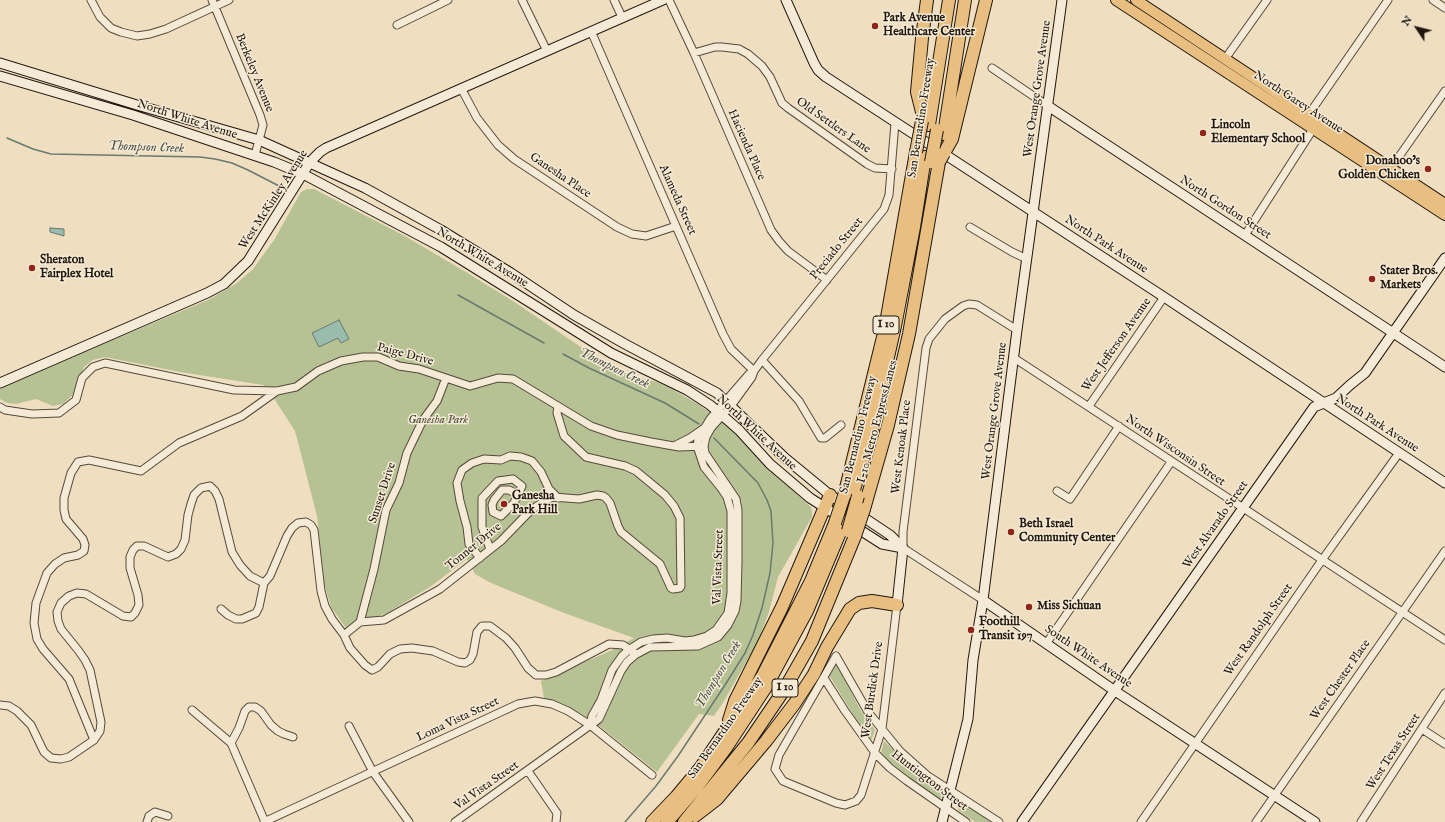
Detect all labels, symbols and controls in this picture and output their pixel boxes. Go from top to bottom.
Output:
north arrow [1397,8,1437,48]
place label: Park Avenue Healthcare Center [883,12,975,40]
text: N [1399,13,1416,29]
street label: West Orange Grove Avenue [1021,20,1055,158]
marker: Park Avenue Healthcare Center [870,21,880,31]
street label: Berkeley Avenue [232,32,276,114]
street label: San Bernardino Freeway [905,57,939,179]
street label: North Garey Avenue [1251,69,1345,137]
street label: Old Settlers Lane [793,95,873,157]
street label: North White Avenue [135,97,239,143]
street label: Hacienda Place [724,107,768,183]
place label: Lincoln Elementary School [1211,119,1305,147]
marker: Lincoln Elementary School [1198,128,1208,138]
water label: Thompson Creek [108,139,184,157]
street label: West McKinley Avenue [236,148,312,252]
street label: Ganesha Place [527,150,593,202]
place label: Donahoo’s Golden Chicken [1338,155,1420,183]
street label: Alameda Street [655,163,699,237]
marker: Donahoo’s Golden Chicken [1423,164,1433,174]
street label: North Gordon Street [1177,173,1273,243]
street label: North Park Avenue [1062,213,1150,277]
street label: Preciado Street [808,215,866,283]
street label: North White Avenue [434,225,530,291]
place label: Sheraton Fairplex Hotel [40,254,113,282]
marker: Sheraton Fairplex Hotel [27,263,37,273]
place label: Stater Bros. Markets [1380,265,1438,293]
marker: Stater Bros. Markets [1367,274,1377,284]
street label: West Jefferson Avenue [1079,295,1155,395]
road number: I 10 [873,316,899,334]
street label: Paige Drive [375,341,435,369]
street label: West Orange Grove Avenue [979,342,1011,480]
water label: Thompson Creek [576,345,652,393]
street label: I-10 Metro ExpressLanes [855,359,901,485]
street label: San Bernardino Freeway [837,375,881,495]
street label: North White Avenue [713,392,799,474]
street label: North Park Avenue [1333,392,1421,456]
street label: West Kenoak Place [889,399,915,495]
street label: North Wisconsin Street [1122,412,1228,490]
park label: Ganesha Park [408,414,468,428]
street label: Sunset Drive [366,461,400,525]
street label: West Alvarado Street [1180,478,1252,572]
place label: Ganesha Park Hill [512,490,558,518]
marker: Ganesha Park Hill [499,499,509,509]
place label: Beth Israel Community Center [1019,518,1115,546]
street label: Tonner Drive [443,520,505,574]
marker: Beth Israel Community Center [1006,527,1016,537]
street label: Val Vista Street [710,529,728,605]
street label: West Randolph Street [1222,581,1296,679]
place label: Miss Sichuan [1037,600,1101,614]
marker: Miss Sichuan [1024,602,1034,612]
place label: Foothill Transit 197 [979,616,1032,644]
street label: South White Avenue [1042,622,1134,692]
marker: Foothill Transit 197 [966,625,976,635]
street label: West Chester Place [1308,637,1374,723]
water label: Thompson Creek [693,638,745,712]
street label: West Burdick Drive [859,641,887,739]
street label: San Bernardino Freeway [685,674,767,782]
road number: I 10 [772,679,798,697]
street label: Loma Vista Street [415,695,501,745]
street label: West Texas Street [1364,711,1424,793]
street label: Huntington Street [888,747,970,815]
street label: Val Vista Street [452,759,522,813]

